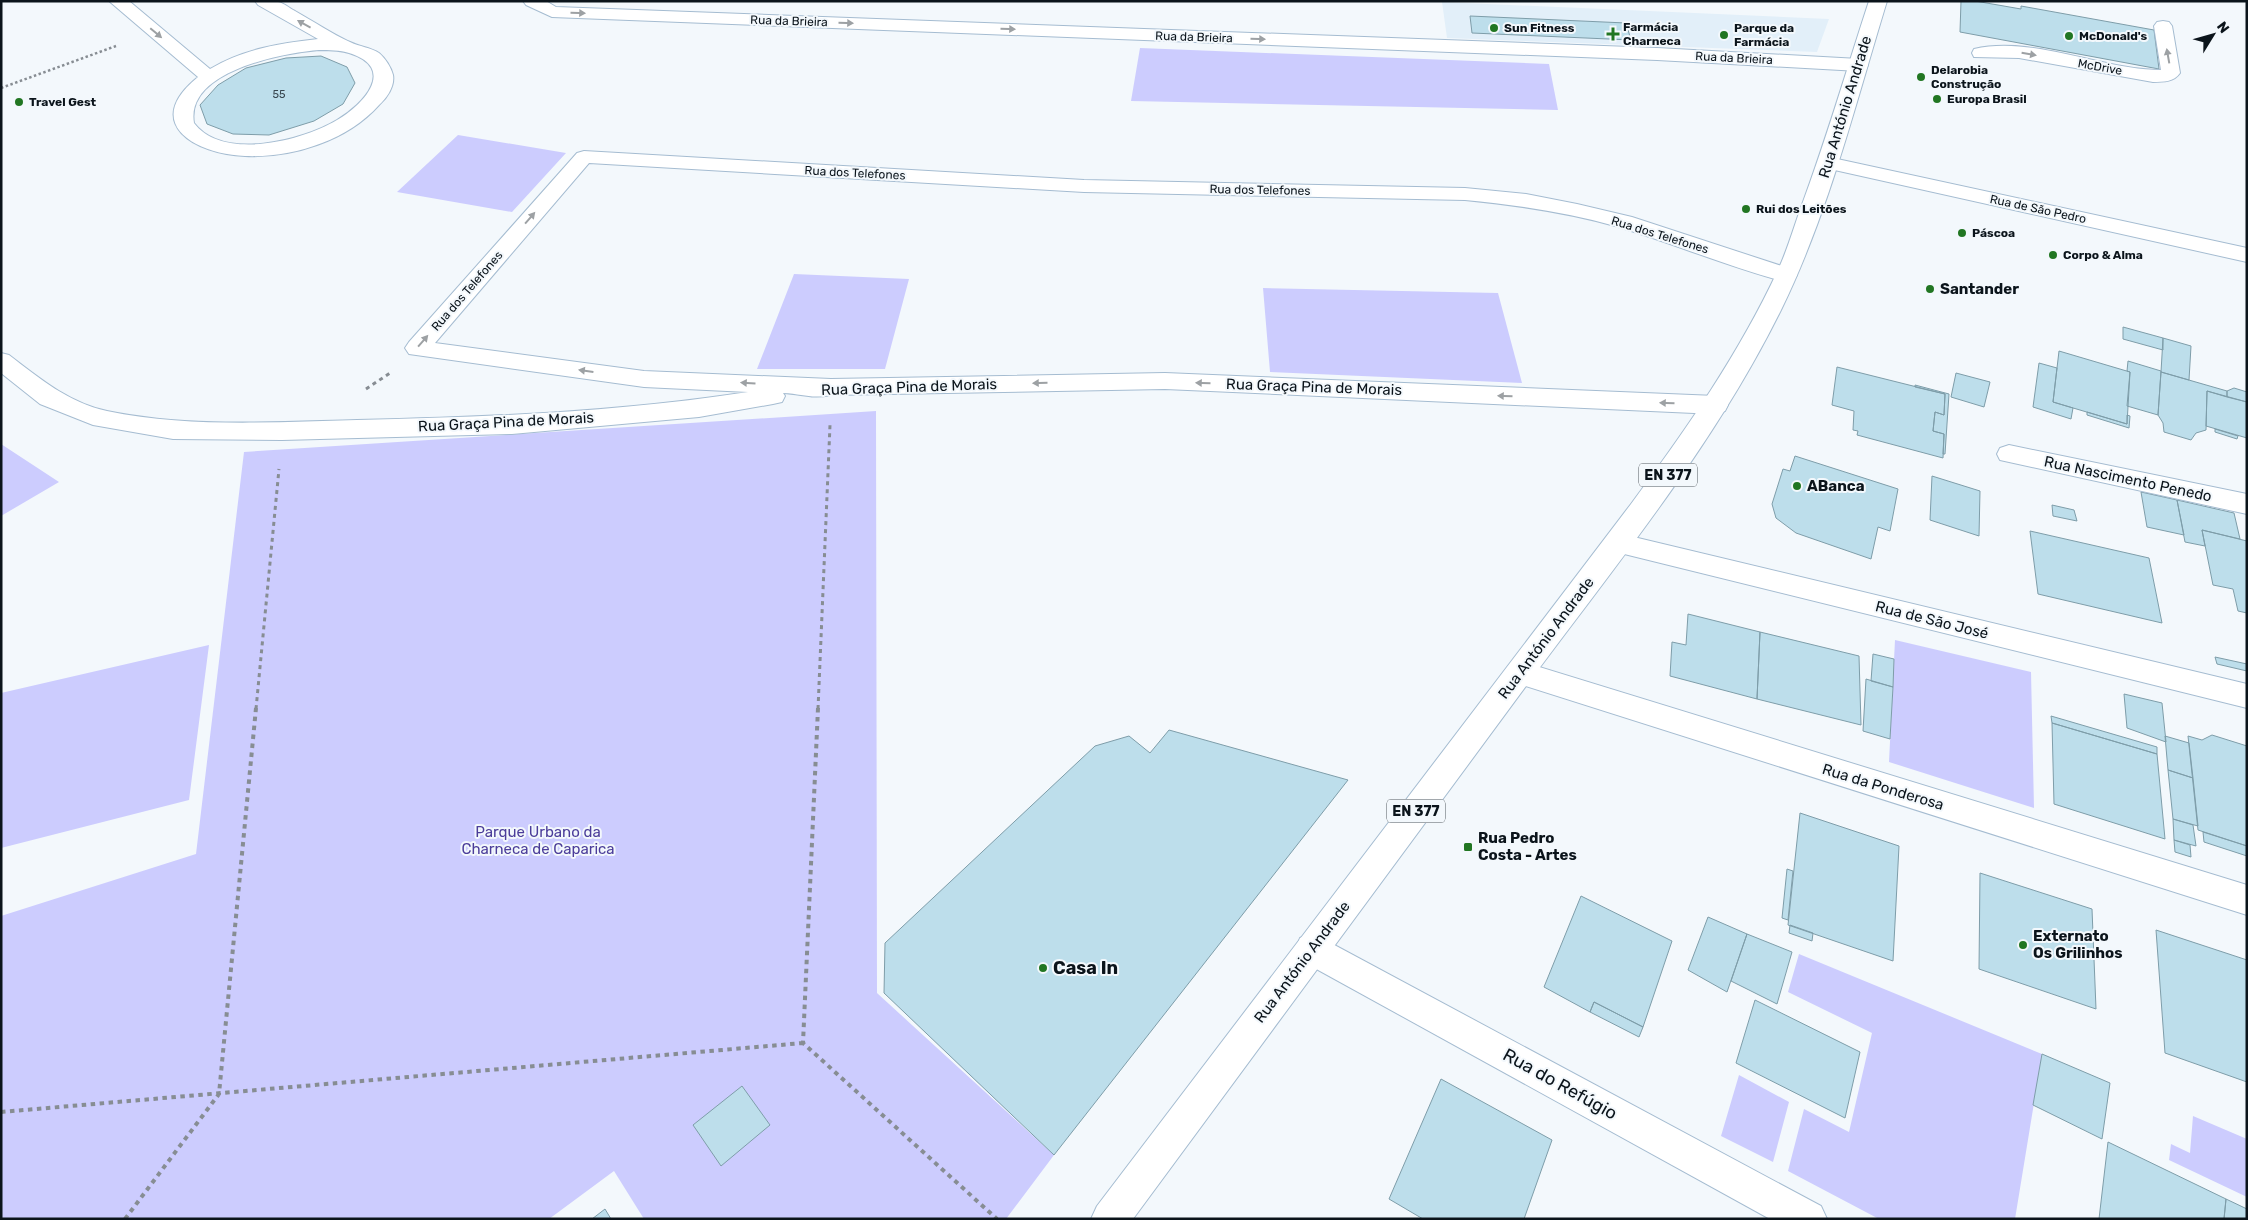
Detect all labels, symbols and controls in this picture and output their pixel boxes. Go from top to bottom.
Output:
one-way arrow [570,9,586,17]
north arrow [2188,10,2238,60]
street label: Rua da Brieira [750,13,828,29]
text: N [2213,18,2233,37]
one-way arrow [298,19,311,28]
one-way arrow [838,19,854,27]
place label: Farmácia Charneca [1623,20,1681,48]
place label: Sun Fitness [1504,21,1575,35]
place label: Parque da Farmácia [1734,21,1794,49]
marker: Sun Fitness [1488,22,1500,34]
one-way arrow [1000,26,1016,34]
one-way arrow [149,27,162,38]
marker: Farmácia Charneca [1607,28,1619,40]
street label: Rua da Brieira [1155,29,1233,45]
marker: Parque da Farmácia [1718,29,1730,41]
place label: McDonald's [2079,29,2147,43]
marker: McDonald's [2063,30,2075,42]
street label: Rua António Andrade [1815,34,1875,180]
one-way arrow [1250,35,1266,43]
one-way arrow [2164,47,2172,63]
street label: Rua da Brieira [1695,49,1773,67]
one-way arrow [2022,51,2038,59]
street label: McDrive [2077,56,2124,78]
place label: Delarobia Construção [1931,63,2001,91]
marker: Delarobia Construção [1915,71,1927,83]
house number: 55 [272,88,286,101]
place label: Europa Brasil [1947,92,2027,106]
marker: Europa Brasil [1931,93,1943,105]
place label: Travel Gest [29,95,97,109]
marker: Travel Gest [13,96,25,108]
street label: Rua dos Telefones [804,163,906,183]
street label: Rua dos Telefones [1209,182,1311,198]
street label: Rua de São Pedro [1989,192,2088,226]
place label: Rui dos Leitões [1756,202,1847,216]
marker: Rui dos Leitões [1740,203,1752,215]
one-way arrow [524,213,536,225]
street label: Rua dos Telefones [1610,214,1710,256]
place label: Páscoa [1972,226,2015,240]
marker: Páscoa [1956,227,1968,239]
street label: Rua dos Telefones [429,248,505,334]
place label: Corpo & Alma [2063,248,2143,262]
marker: Corpo & Alma [2047,249,2059,261]
place label: Santander [1940,280,2019,298]
marker: Santander [1924,283,1936,295]
one-way arrow [417,336,429,348]
one-way arrow [577,367,593,375]
street label: Rua Graça Pina de Morais [821,375,998,399]
street label: Rua Graça Pina de Morais [1226,375,1403,399]
one-way arrow [1195,378,1211,386]
one-way arrow [739,379,755,387]
one-way arrow [1032,379,1048,387]
one-way arrow [1497,391,1513,399]
one-way arrow [1659,398,1675,406]
street label: Rua Graça Pina de Morais [418,408,595,436]
street label: Rua Nascimento Penedo [2043,452,2213,506]
road number: EN 377 [1639,464,1697,486]
place label: ABanca [1807,477,1865,495]
marker: ABanca [1791,480,1803,492]
street label: Rua António Andrade [1494,574,1598,702]
street label: Rua de São José [1874,597,1990,643]
street label: Rua da Ponderosa [1820,760,1946,814]
road number: EN 377 [1387,799,1445,822]
park label: Parque Urbano da Charneca de Caparica [461,823,615,858]
place label: Rua Pedro Costa - Artes [1478,829,1577,864]
marker: Rua Pedro Costa - Artes [1462,841,1474,853]
street label: Rua António Andrade [1250,898,1354,1026]
place label: Externato Os Grilinhos [2033,927,2123,962]
marker: Externato Os Grilinhos [2017,939,2029,951]
place label: Casa In [1053,957,1118,979]
marker: Casa In [1037,962,1049,974]
street label: Rua do Refúgio [1499,1044,1621,1124]

